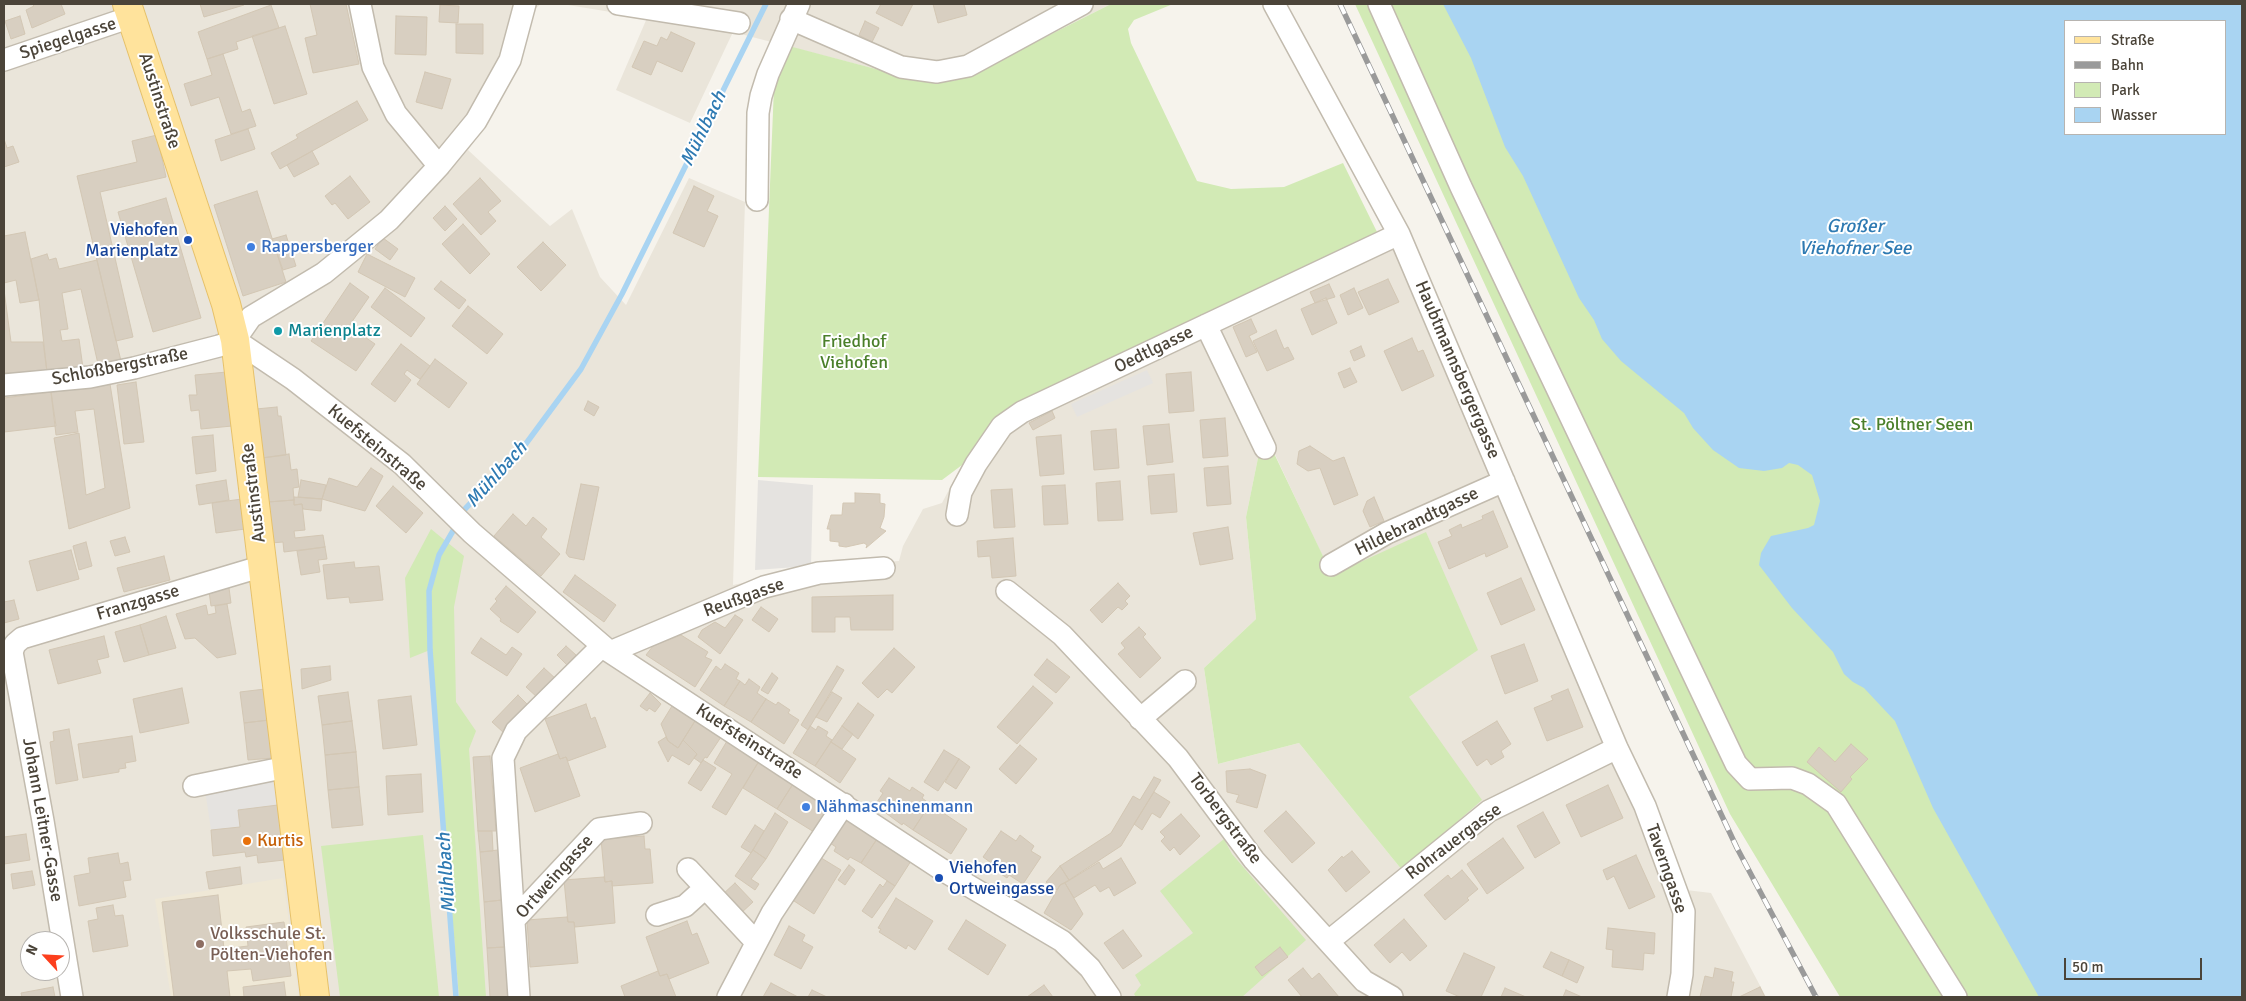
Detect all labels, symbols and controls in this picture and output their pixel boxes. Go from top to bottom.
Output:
street label: Spiegelgasse [17,13,119,65]
legend [2064,20,2226,135]
text: Straße [2111,31,2155,49]
street label: Austinstraße [133,50,185,152]
text: Bahn [2111,56,2144,74]
text: Park [2111,81,2140,99]
water label: Mühlbach [676,88,732,170]
text: Wasser [2111,106,2157,124]
water label: Großer Viehofner See [1799,216,1911,260]
place label: Viehofen Marienplatz [85,219,178,262]
marker: Viehofen Marienplatz [182,234,194,246]
place label: Rappersberger [261,236,373,258]
marker: Rappersberger [245,241,257,253]
street label: Haubtmannsbergergasse [1410,278,1504,462]
place label: Marienplatz [288,320,381,342]
street label: Oedtlgasse [1111,322,1197,378]
marker: Marienplatz [272,325,284,337]
park label: Friedhof Viehofen [820,331,888,374]
street label: Schloßbergstraße [50,343,190,391]
street label: Kuefsteinstraße [323,400,431,496]
park label: St. Pöltner Seen [1851,414,1973,436]
water label: Mühlbach [462,437,532,513]
street label: Austinstraße [237,442,271,544]
street label: Hildebrandtgasse [1352,483,1482,561]
street label: Reußgasse [701,573,787,623]
street label: Franzgasse [94,580,182,626]
street label: Kuefsteinstraße [692,699,806,785]
street label: Johann Leitner-Gasse [17,736,67,904]
street label: Torbergstraße [1184,769,1266,869]
place label: Nähmaschinenmann [816,796,973,818]
street label: Rohrauergasse [1402,799,1506,885]
marker: Nähmaschinenmann [800,801,812,813]
street label: Taverngasse [1641,821,1691,917]
place label: Kurtis [257,830,303,852]
street label: Ortweingasse [512,831,598,923]
water label: Mühlbach [433,832,461,914]
marker: Kurtis [241,835,253,847]
place label: Viehofen Ortweingasse [949,857,1054,900]
marker: Viehofen Ortweingasse [933,872,945,884]
place label: Volksschule St. Pölten-Viehofen [210,923,333,966]
north arrow [20,931,70,981]
marker: Volksschule St. Pölten-Viehofen [194,938,206,950]
text: N [22,942,42,958]
scale bar [2066,948,2204,980]
text: 50 m [2072,958,2103,976]

